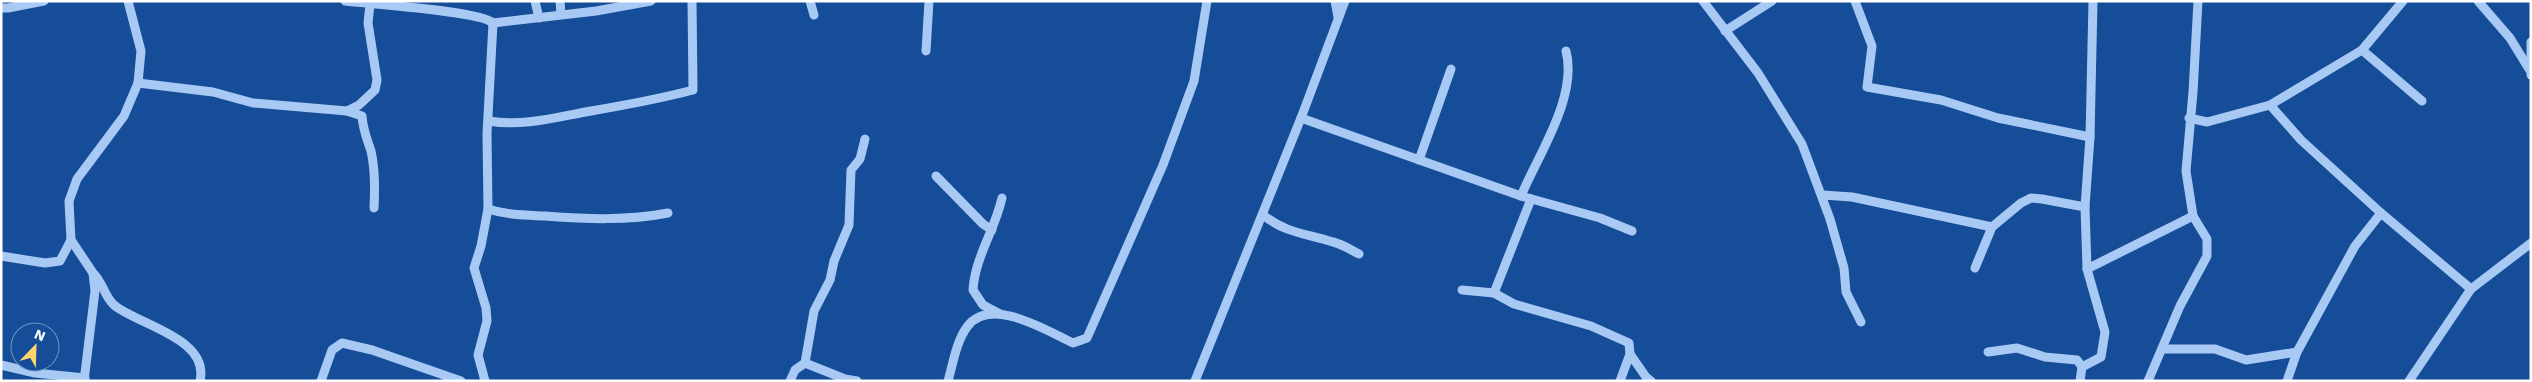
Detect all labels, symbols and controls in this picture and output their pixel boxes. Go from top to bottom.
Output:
north arrow [10,322,60,372]
text: N [32,326,48,344]

